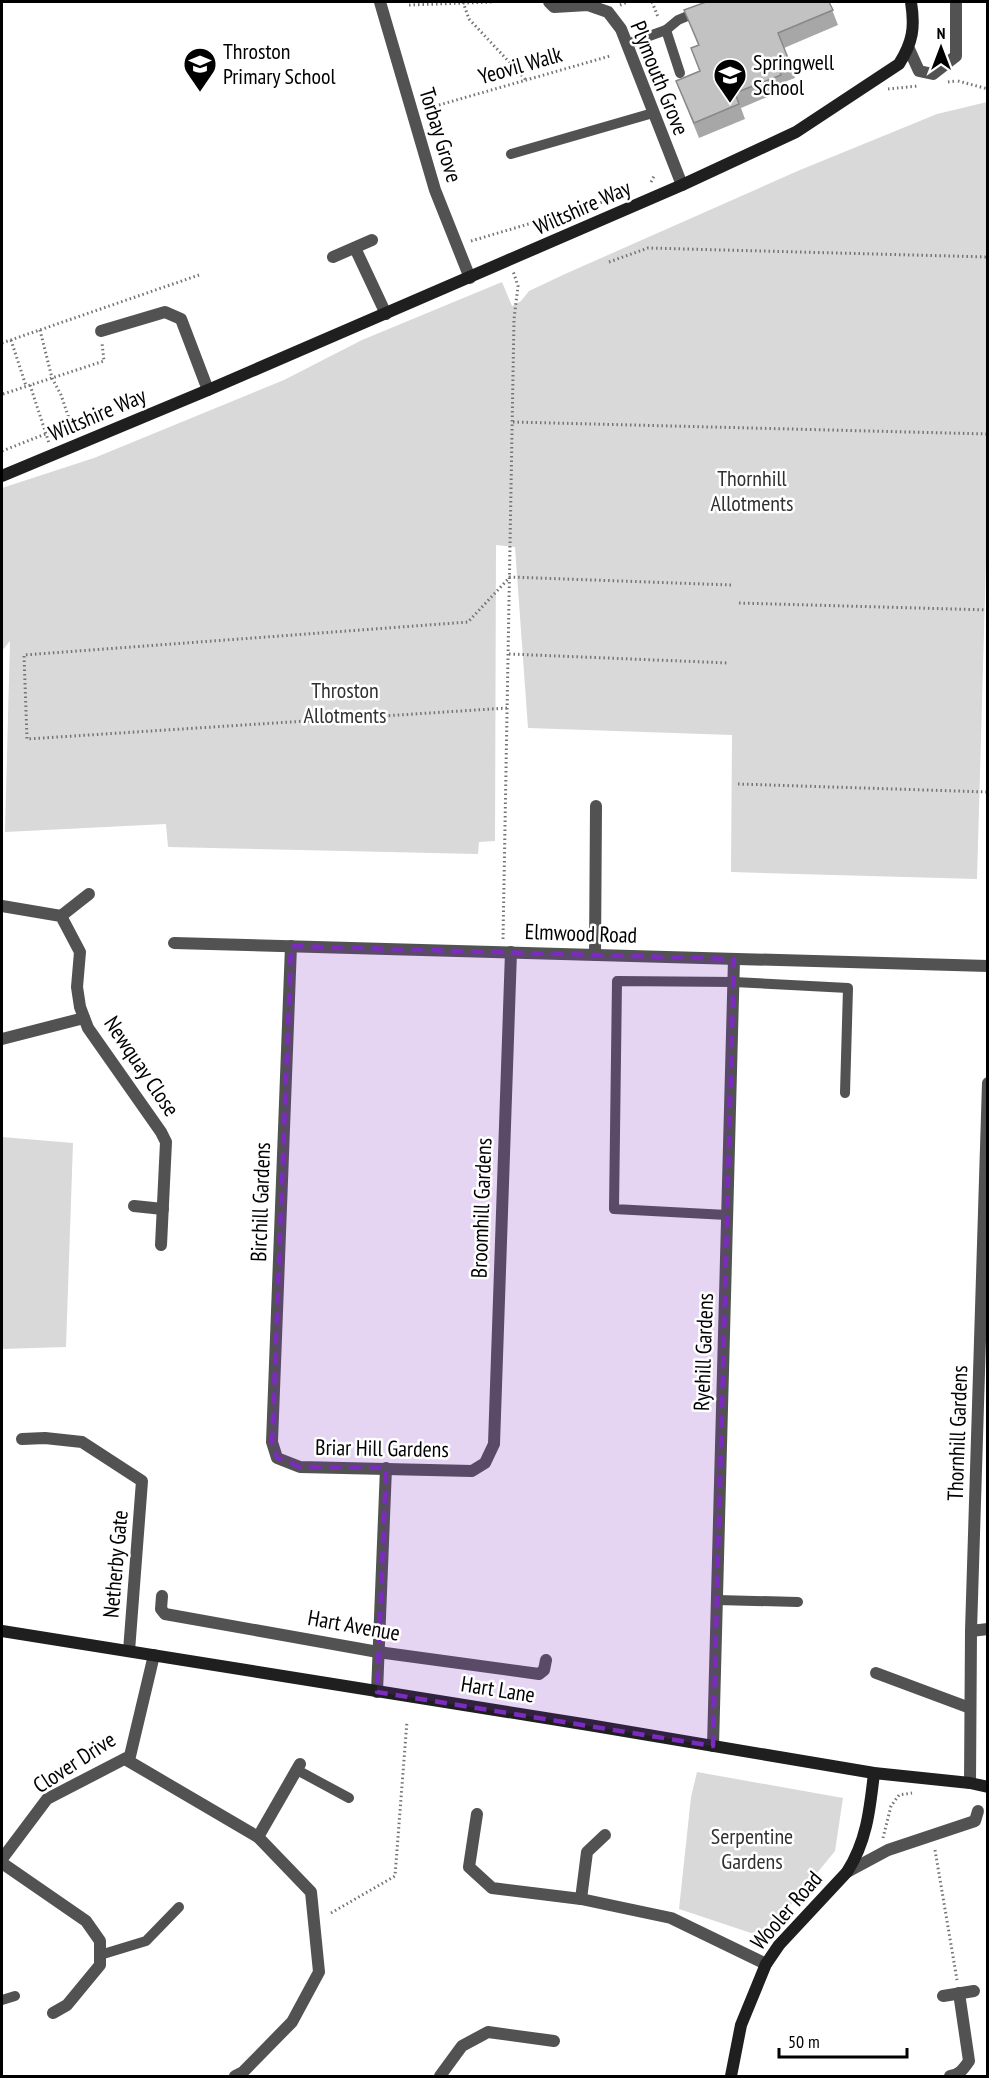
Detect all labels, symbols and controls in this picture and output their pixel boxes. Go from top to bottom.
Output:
street label: Plymouth Grove [624,17,696,139]
north arrow [911,18,971,78]
text: N [937,23,945,43]
place label: Throston Primary School [223,37,337,90]
street label: Yeovil Walk [475,40,566,90]
school or university icon: Throston Primary School [182,46,218,93]
place label: Springwell School [753,48,835,101]
school or university icon: Springwell School [712,57,748,104]
street label: Torbay Grove [413,84,469,186]
street label: Wiltshire Way [529,173,635,241]
street label: Wiltshire Way [44,381,151,447]
park label: Thornhill Allotments [711,464,793,517]
park label: Throston Allotments [304,676,386,729]
street label: Elmwood Road [524,917,638,949]
street label: Newquay Close [98,1011,186,1121]
street label: Broomhill Gardens [465,1137,497,1279]
street label: Birchill Gardens [244,1142,276,1262]
street label: Ryehill Gardens [687,1292,719,1412]
street label: Thornhill Gardens [941,1365,973,1501]
street label: Briar Hill Gardens [315,1433,449,1463]
street label: Netherby Gate [96,1509,134,1619]
street label: Hart Avenue [306,1603,402,1647]
street label: Hart Lane [459,1669,537,1709]
street label: Clover Drive [27,1725,121,1799]
park label: Serpentine Gardens [711,1822,793,1875]
street label: Wooler Road [744,1865,828,1955]
scale bar [779,2021,906,2059]
text: 50 m [788,2030,820,2053]

